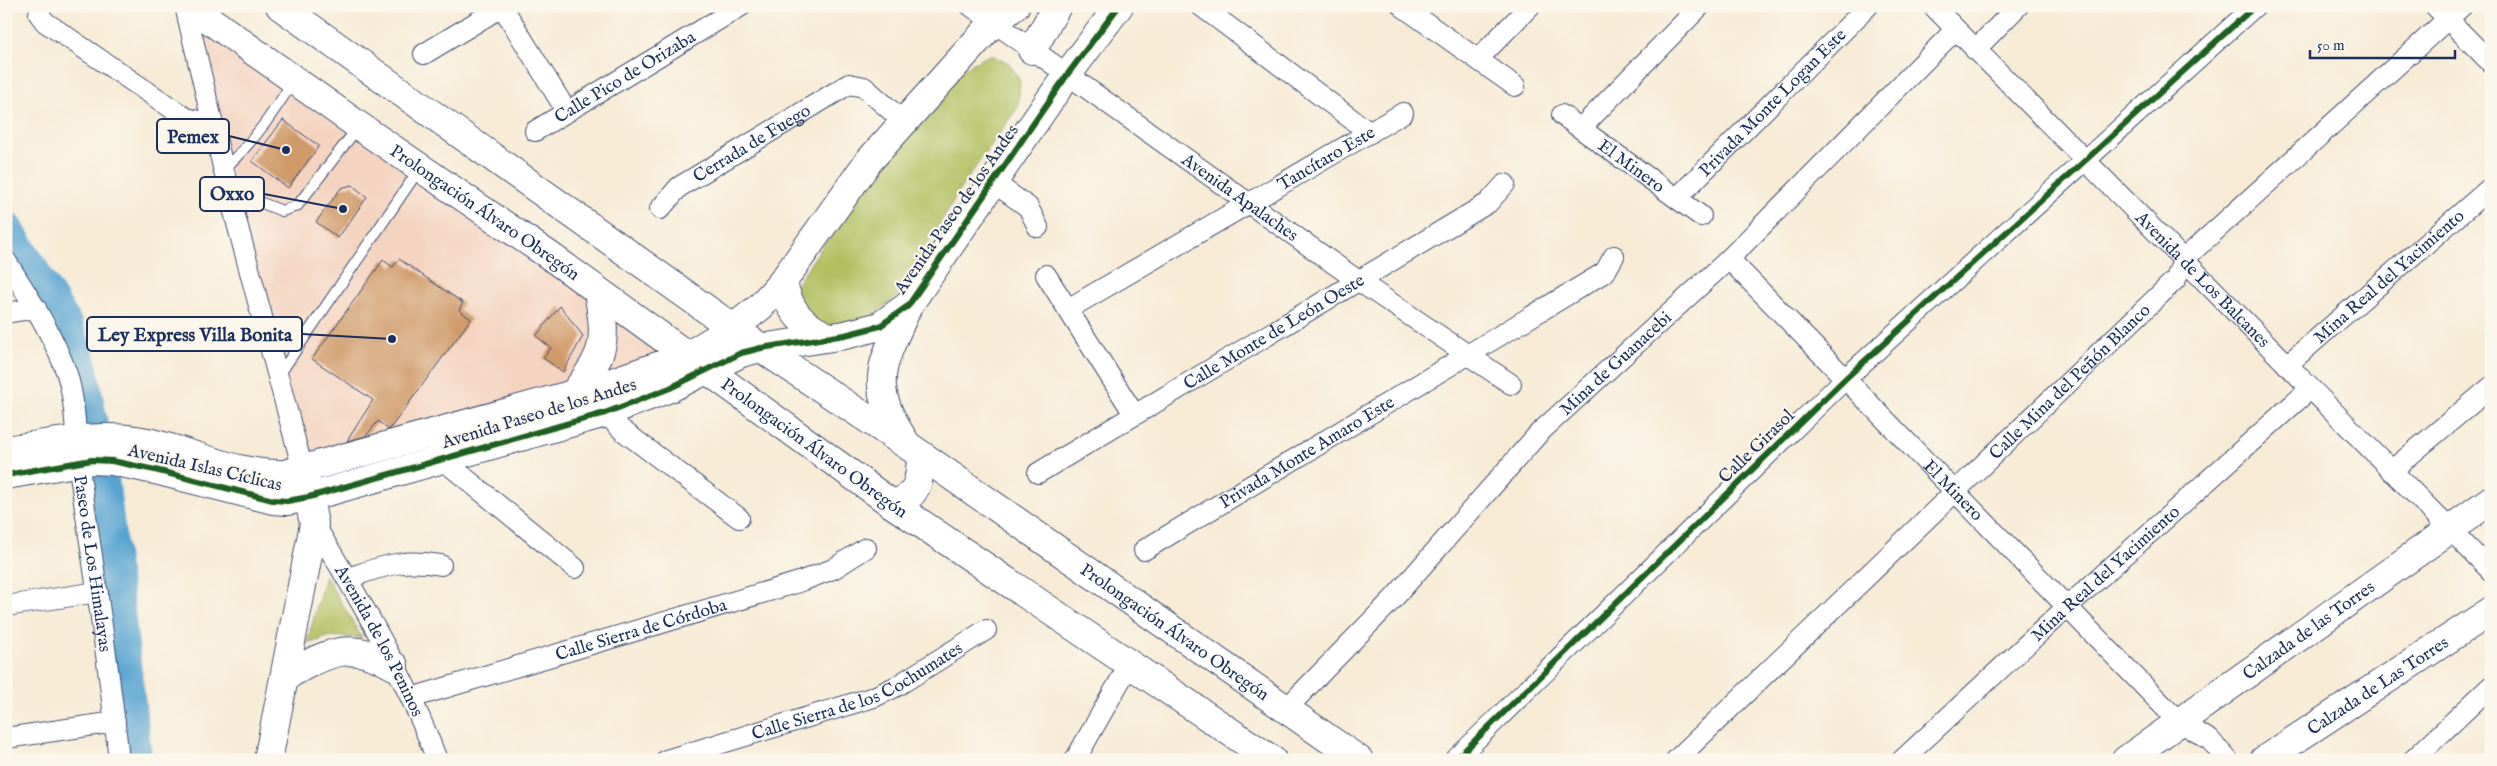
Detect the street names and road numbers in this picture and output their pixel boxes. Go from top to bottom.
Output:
street label: Privada Monte Logan Este [1695,24,1852,182]
street label: Calle Pico de Orizaba [551,26,700,129]
street label: Cerrada de Fuego [689,100,816,189]
street label: Avenida Paseo de los Andes [889,120,1025,300]
street label: Tancítaro Este [1274,122,1380,197]
street label: El Minero [1593,135,1669,199]
street label: Prolongación Álvaro Obregón [385,140,584,287]
street label: Avenida Apalaches [1176,148,1302,248]
street label: Mina Real del Yacimiento [2310,205,2470,349]
street label: Avenida de Los Balcanes [2129,206,2274,353]
street label: Calle Monte de León Oeste [1180,270,1369,396]
street label: Calle Mina del Peñón Blanco [1985,299,2156,465]
street label: Mina de Guanacebi [1555,307,1677,421]
street label: Avenida Paseo de los Andes [438,374,640,455]
street label: Prolongación Álvaro Obregón [716,374,912,524]
street label: Privada Monte Amaro Este [1216,392,1399,515]
street label: Calle Girasol [1714,405,1800,489]
street label: Avenida Islas Cíclicas [124,439,284,497]
street label: El Minero [1917,455,1988,527]
street label: Paseo de Los Himalayas [67,474,116,653]
street label: Mina Real del Yacimiento [2027,501,2186,647]
street label: Prolongación Álvaro Obregón [1075,559,1273,707]
street label: Avenida de los Peninos [328,560,428,721]
street label: Calzada de las Torres [2239,576,2380,686]
street label: Calle Sierra de Córdoba [553,594,730,667]
street label: Calzada de Las Torres [2303,632,2454,741]
street label: Calle Sierra de los Cochumates [749,637,968,746]

